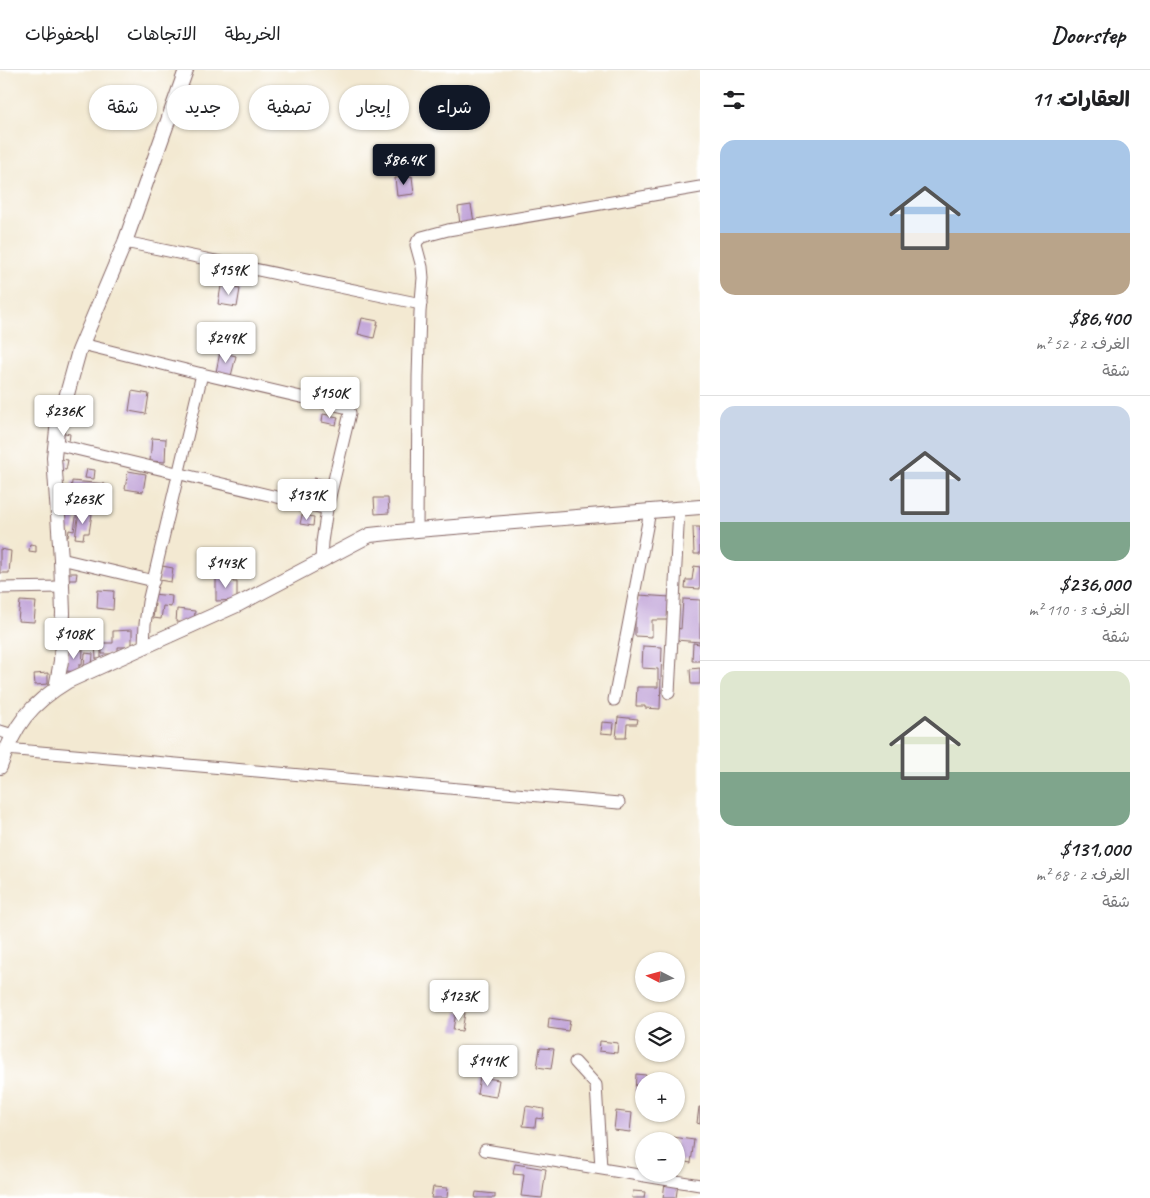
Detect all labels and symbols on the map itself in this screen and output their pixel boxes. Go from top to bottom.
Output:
pin: $86.4K [363,144,445,186]
pin: $159K [194,254,264,296]
pin: $249K [191,322,261,364]
pin: $150K [295,376,365,419]
pin: $236K [29,394,99,437]
pin: $131K [272,478,342,521]
pin: $263K [48,482,118,525]
pin: $143K [191,546,261,589]
pin: $108K [39,618,109,660]
north arrow [635,952,685,1002]
pin: $123K [424,980,494,1022]
pin: $141K [453,1044,523,1087]

